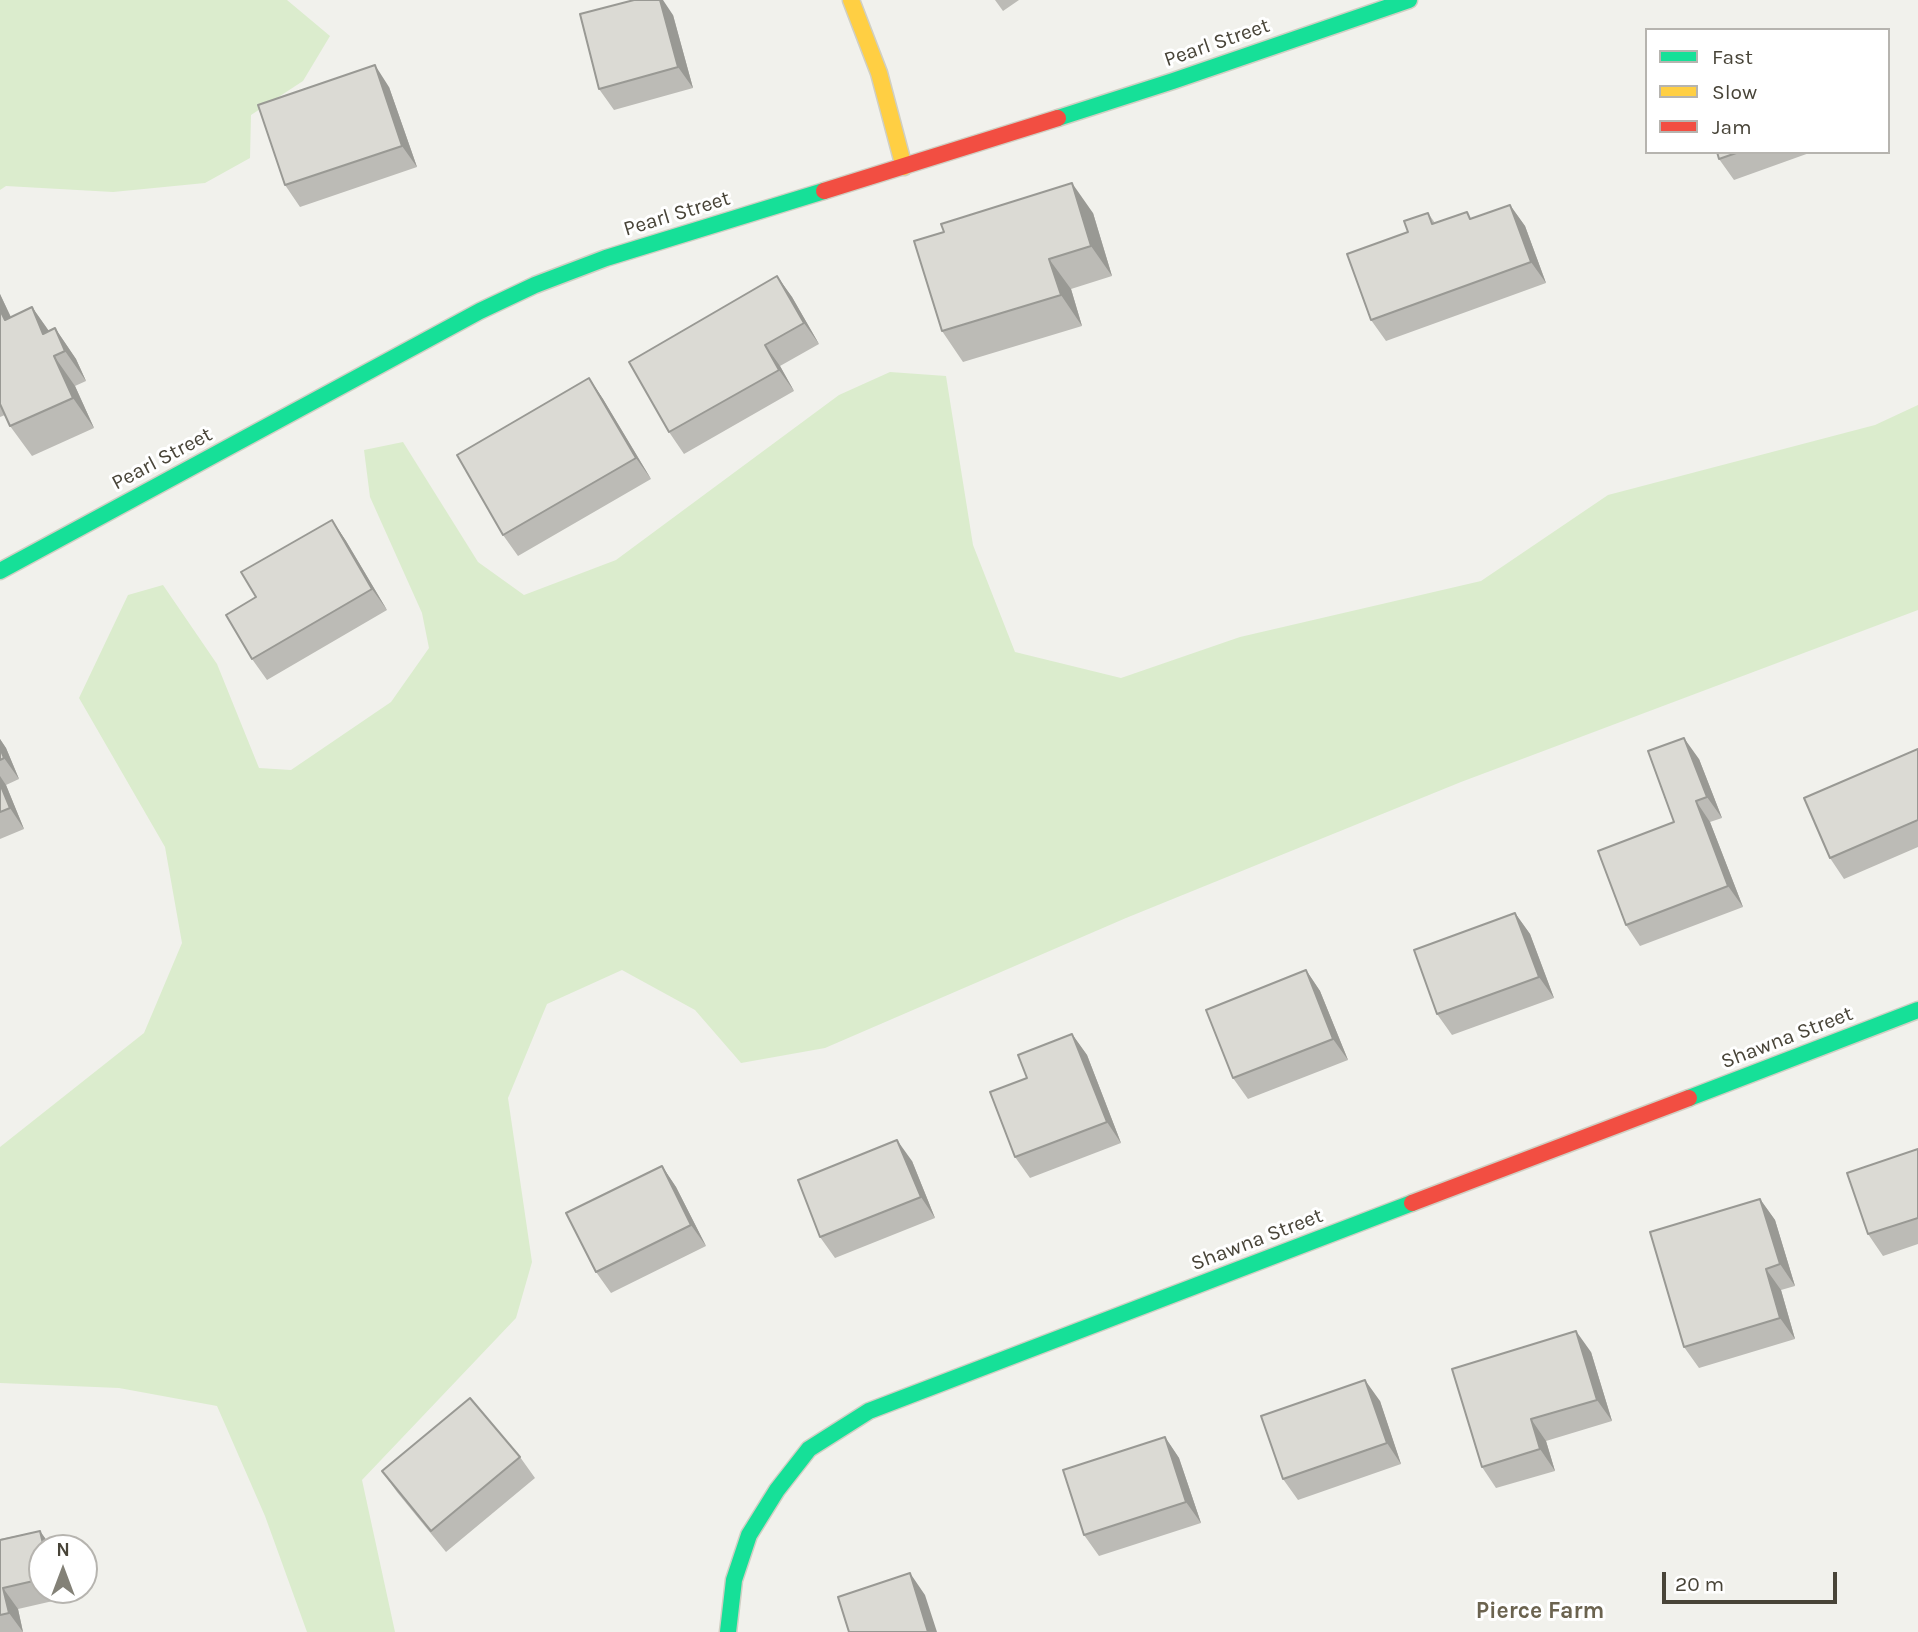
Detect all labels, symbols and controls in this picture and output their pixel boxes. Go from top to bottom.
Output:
street label: Pearl Street [1161,13,1273,73]
legend [1645,28,1890,154]
text: Fast [1712,45,1753,69]
text: Slow [1712,80,1757,104]
text: Jam [1712,115,1752,139]
street label: Pearl Street [621,186,733,242]
street label: Pearl Street [107,422,217,496]
street label: Shawna Street [1718,1001,1856,1075]
street label: Shawna Street [1188,1203,1326,1277]
north arrow [28,1534,98,1604]
text: N [56,1539,70,1561]
scale bar [1666,1558,1841,1602]
text: 20 m [1675,1572,1724,1596]
district label: Pierce Farm [1476,1597,1604,1625]

